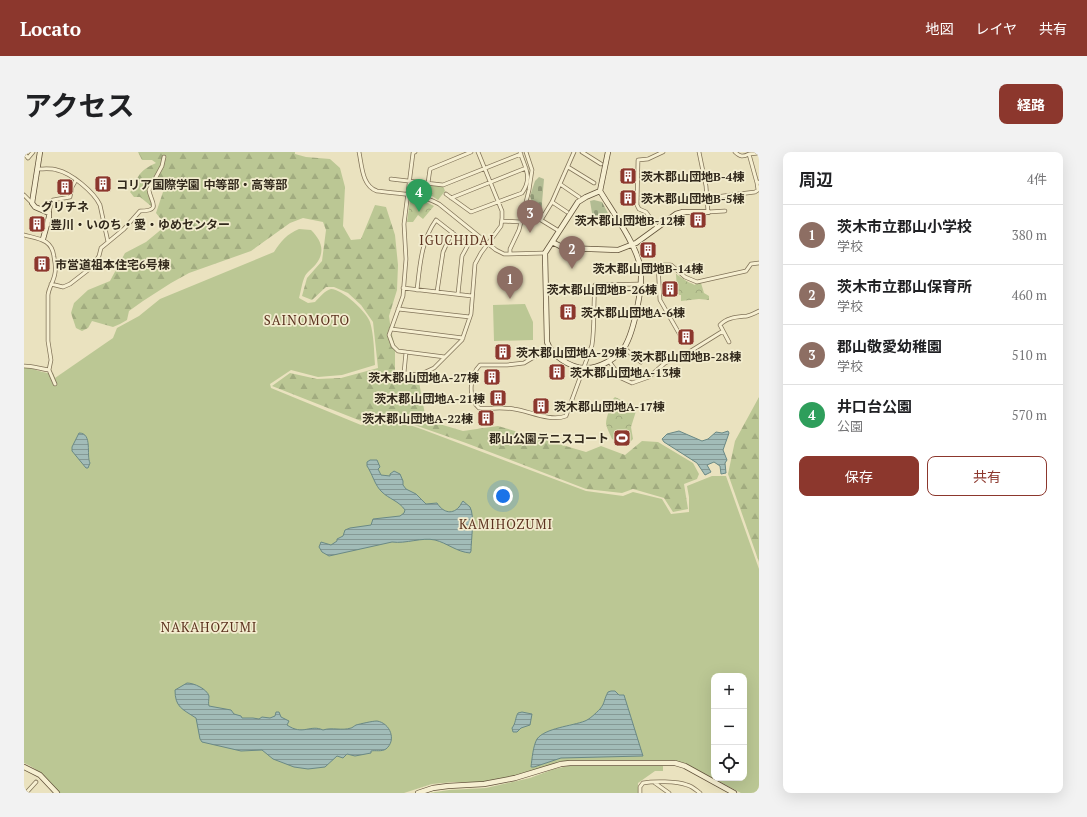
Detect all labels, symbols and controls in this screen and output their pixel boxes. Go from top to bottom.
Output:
text: Locato [20,16,81,41]
text: 地図 [925,19,953,38]
text: レイヤ [975,19,1017,38]
text: 共有 [1039,19,1067,38]
button: 経路 [999,84,1063,124]
text: アクセス [24,87,135,124]
building icon: 茨木郡山団地B-4棟 [618,166,638,186]
text: 周辺 [799,168,833,191]
place label: 茨木郡山団地B-4棟 [641,169,745,184]
text: 4件 [1027,170,1047,188]
building icon: コリア国際学園 中等部・高等部 [93,174,113,194]
building icon: グリチネ [55,177,75,197]
place label: コリア国際学園 中等部・高等部 [116,177,287,192]
pin: 4 [406,179,432,212]
building icon: 茨木郡山団地B-5棟 [618,188,638,208]
place label: 茨木郡山団地B-5棟 [641,191,745,206]
place label: グリチネ [41,199,89,214]
pin: 3 [517,200,543,233]
building icon: 茨木郡山団地B-12棟 [688,210,708,230]
place label: 茨木郡山団地B-12棟 [575,213,685,228]
building icon: 豊川・いのち・愛・ゆめセンター [27,214,47,234]
text: 茨木市立郡山小学校 [837,216,972,236]
place label: 豊川・いのち・愛・ゆめセンター [50,217,230,232]
text: 1 [808,226,816,244]
text: 380 m [1012,226,1047,244]
district label: IGUCHIDAI [419,231,495,249]
pin: 2 [559,236,585,269]
text: 学校 [837,237,863,255]
building icon: 茨木郡山団地B-14棟 [638,240,658,260]
building icon: 市営道祖本住宅6号棟 [32,254,52,274]
place label: 市営道祖本住宅6号棟 [55,257,170,272]
place label: 茨木郡山団地B-14棟 [593,261,703,276]
pin: 1 [497,266,523,299]
text: 茨木市立郡山保育所 [837,276,972,296]
building icon: 茨木郡山団地B-26棟 [660,279,680,299]
place label: 茨木郡山団地B-26棟 [547,282,657,297]
text: 2 [808,286,816,304]
text: 460 m [1012,286,1047,304]
text: 学校 [837,297,863,315]
building icon: 茨木郡山団地A-6棟 [558,302,578,322]
place label: 茨木郡山団地A-6棟 [581,305,685,320]
district label: SAINOMOTO [264,311,350,329]
building icon: 茨木郡山団地B-28棟 [676,327,696,347]
text: 郡山敬愛幼稚園 [837,336,942,356]
building icon: 茨木郡山団地A-29棟 [493,342,513,362]
place label: 茨木郡山団地A-29棟 [516,345,627,360]
text: 3 [808,346,816,364]
text: 510 m [1012,346,1047,364]
place label: 茨木郡山団地B-28棟 [631,349,741,364]
text: 学校 [837,357,863,375]
building icon: 茨木郡山団地A-13棟 [547,362,567,382]
place label: 茨木郡山団地A-13棟 [570,365,681,380]
building icon: 茨木郡山団地A-27棟 [482,367,502,387]
place label: 茨木郡山団地A-27棟 [368,370,479,385]
building icon: 茨木郡山団地A-21棟 [488,388,508,408]
place label: 茨木郡山団地A-21棟 [374,391,485,406]
building icon: 茨木郡山団地A-17棟 [531,396,551,416]
text: 井口台公園 [837,396,912,416]
place label: 茨木郡山団地A-17棟 [554,399,665,414]
text: 4 [808,406,816,424]
text: 570 m [1012,406,1047,424]
building icon: 茨木郡山団地A-22棟 [476,408,496,428]
place label: 茨木郡山団地A-22棟 [362,411,473,426]
text: 公園 [837,417,863,435]
sports icon: 郡山公園テニスコート [612,428,632,448]
place label: 郡山公園テニスコート [489,431,609,446]
button: 保存 [799,456,919,496]
button: 共有 [927,456,1047,496]
your location [493,486,513,506]
district label: KAMIHOZUMI [459,515,553,533]
district label: NAKAHOZUMI [161,618,257,636]
map controls [711,673,747,781]
button: + [711,673,747,709]
button: − [711,709,747,745]
button: locate [711,745,747,781]

